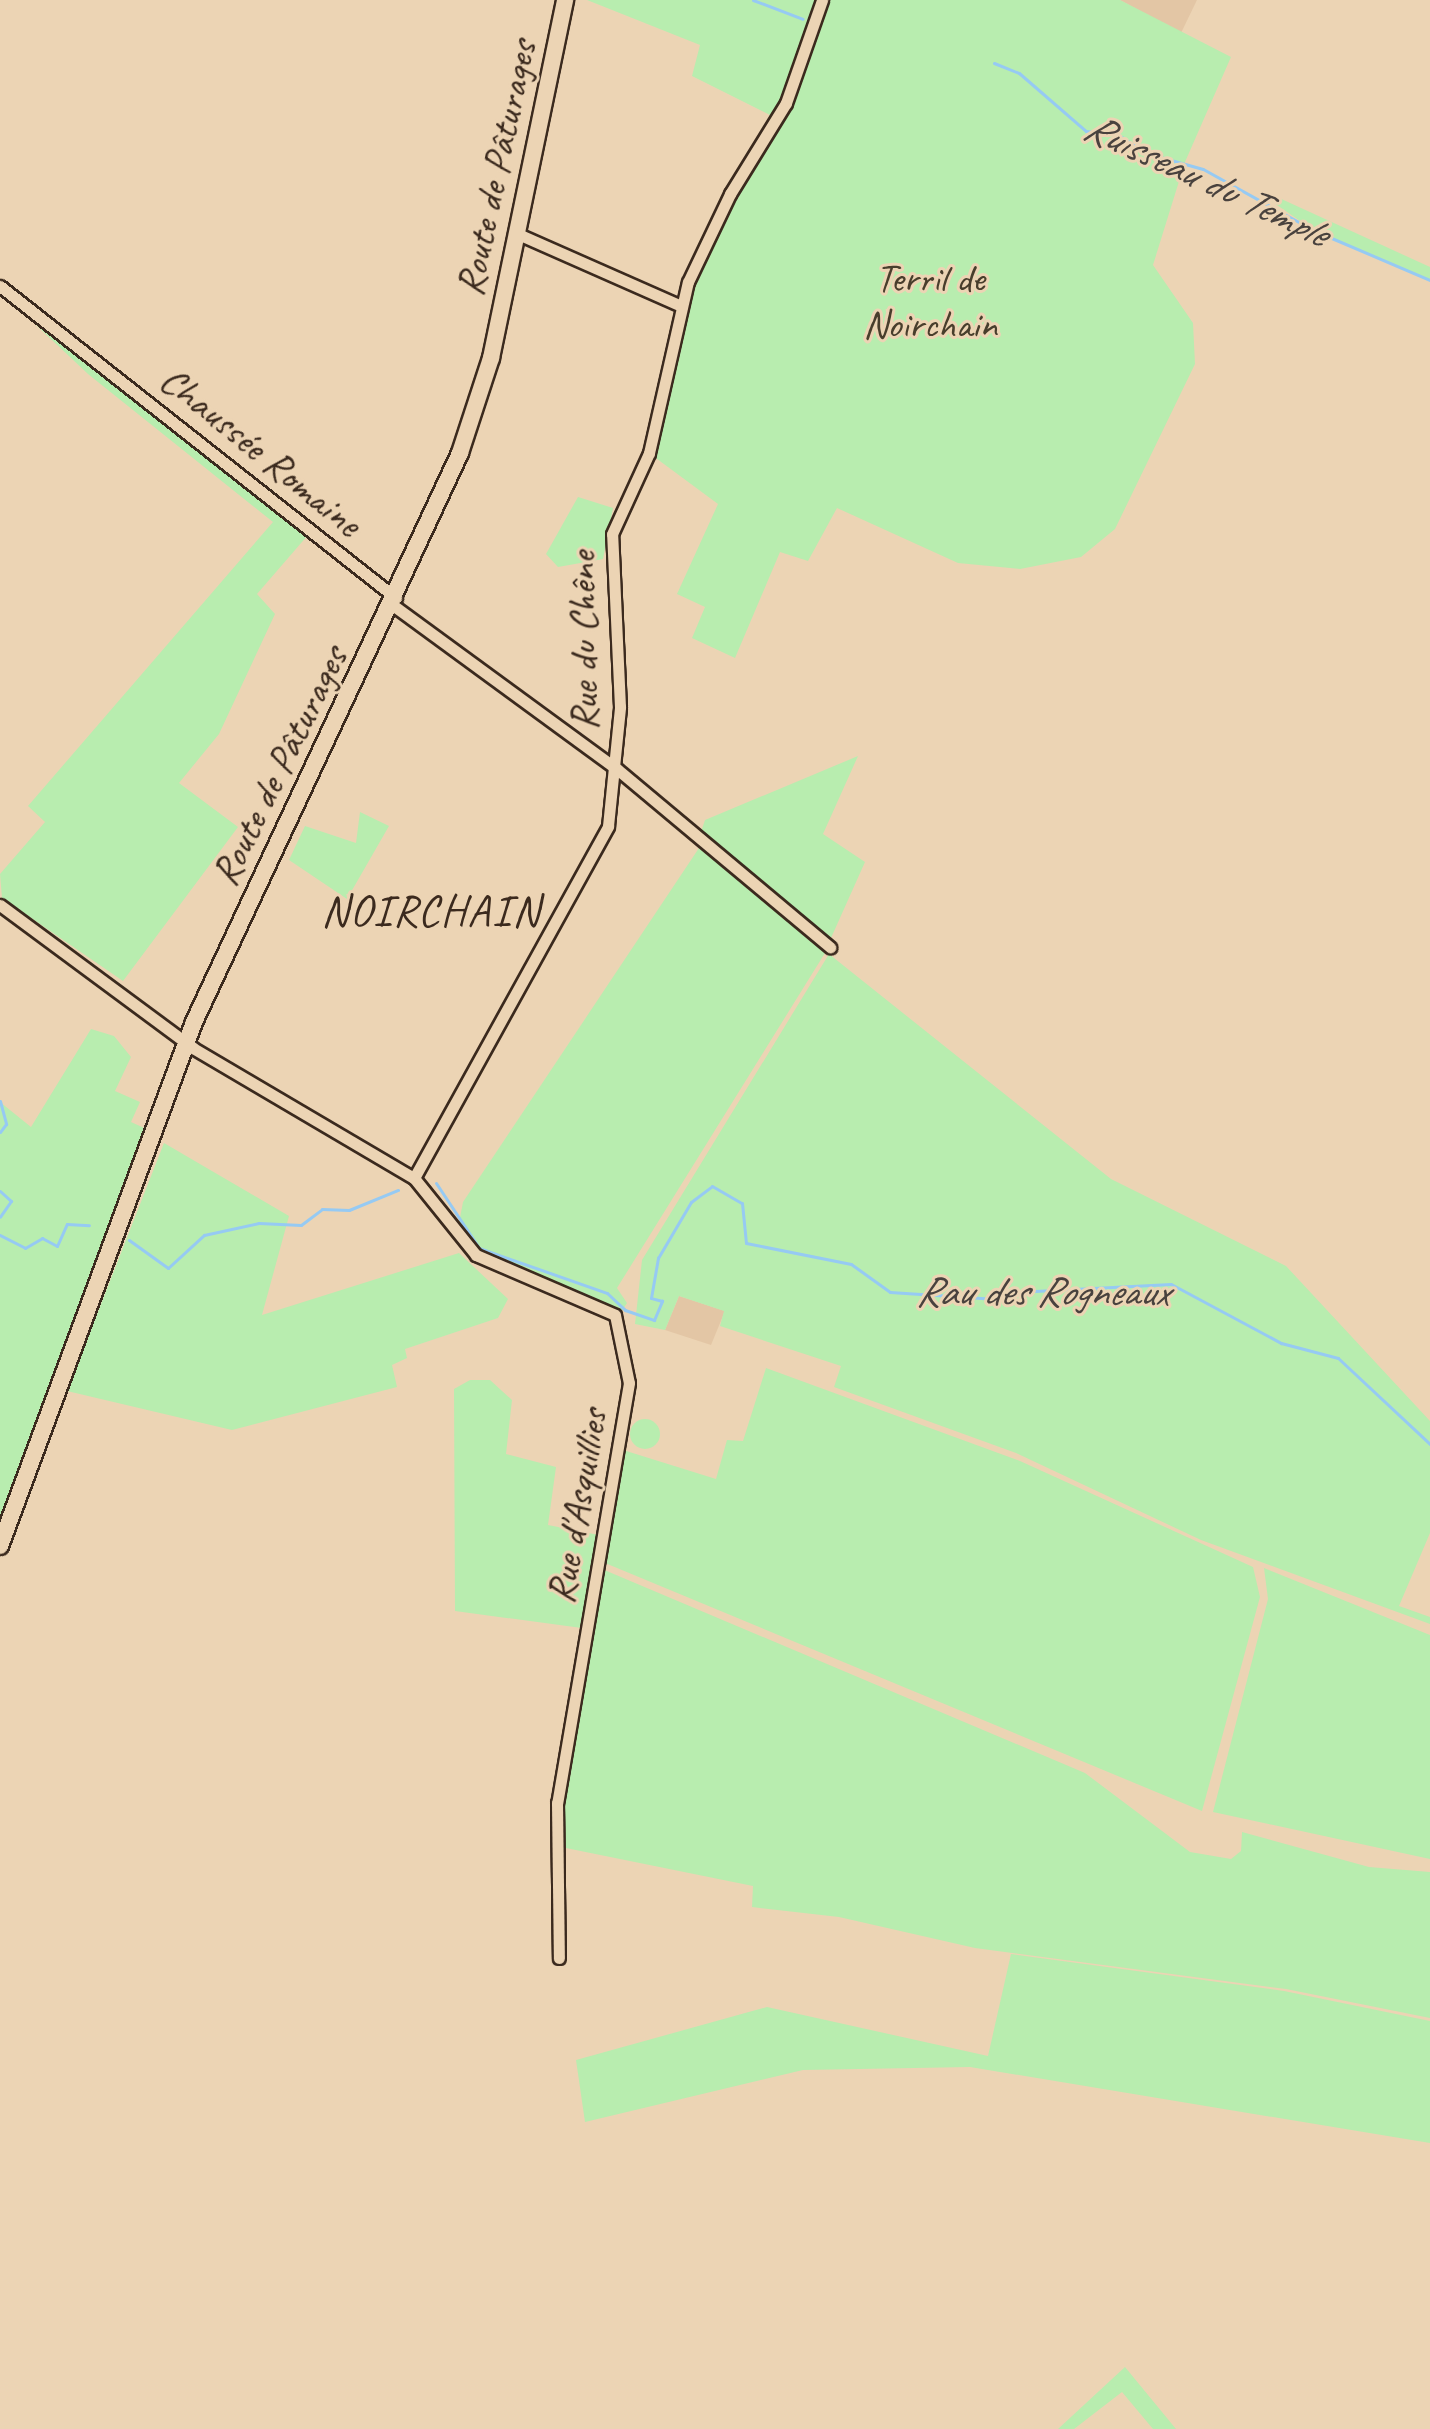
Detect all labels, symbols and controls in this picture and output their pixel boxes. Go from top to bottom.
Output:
street label: Route de Pâturages [446,36,546,300]
water label: Ruisseau du Temple [1077,102,1335,258]
park label: Terril de Noirchain [863,254,997,348]
street label: Chaussée Romaine [151,355,371,547]
street label: Rue du Chêne [557,551,609,731]
street label: Route de Pâturages [201,639,357,893]
district label: NOIRCHAIN [323,885,539,937]
water label: Rau des Rogneaux [916,1267,1168,1317]
street label: Rue d'Asquillies [536,1405,618,1607]

